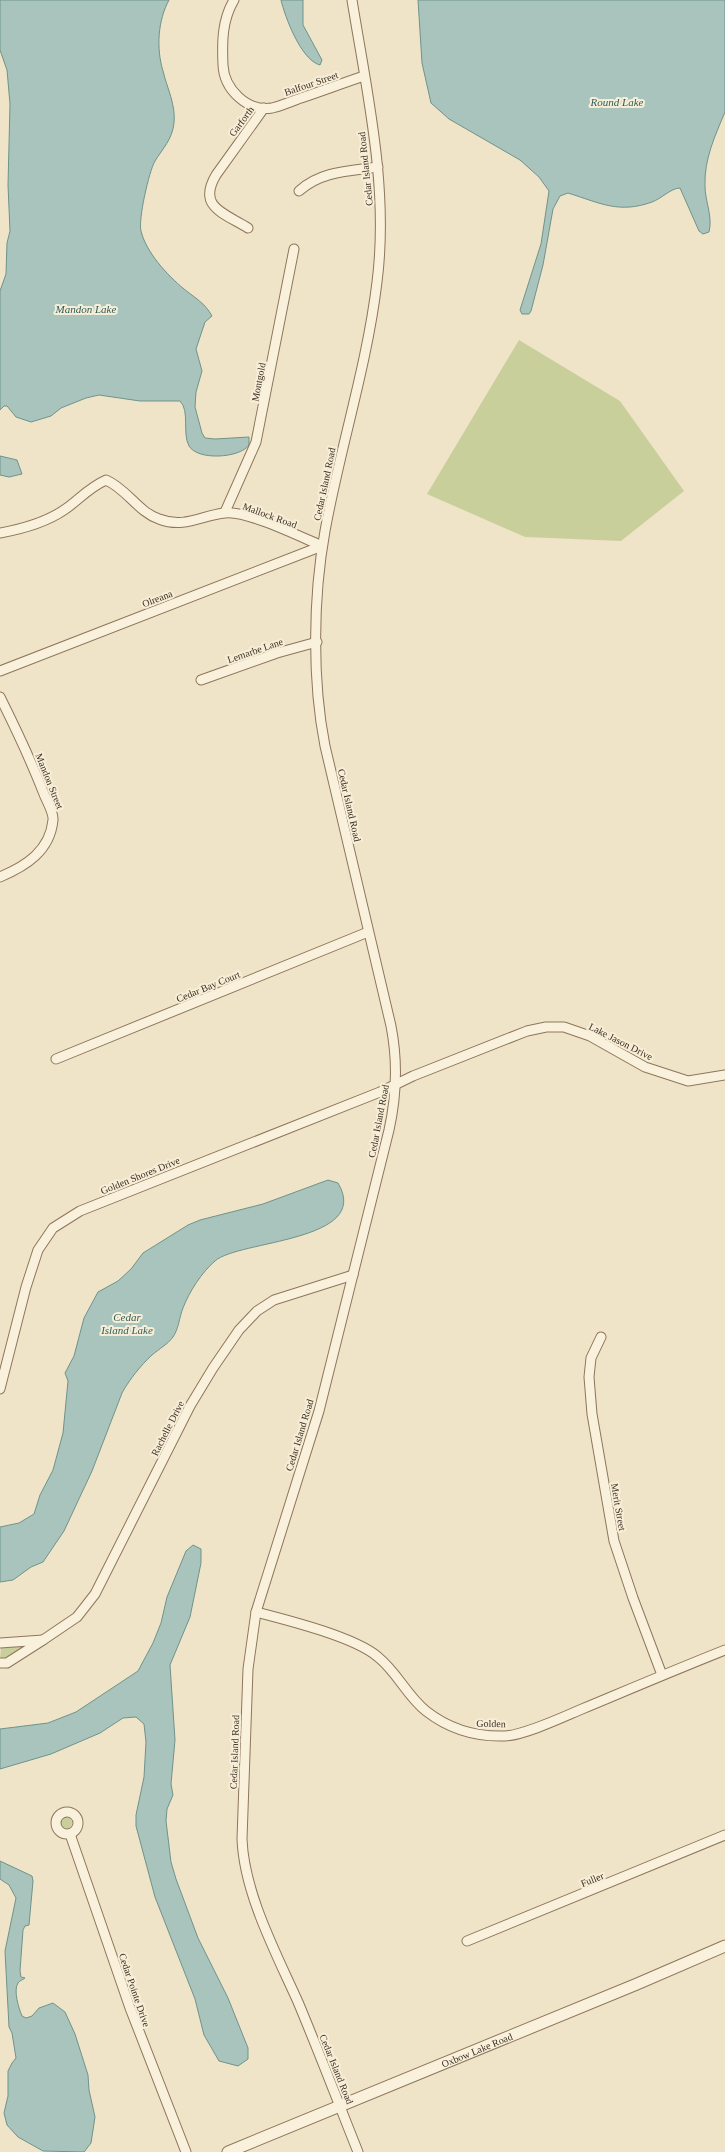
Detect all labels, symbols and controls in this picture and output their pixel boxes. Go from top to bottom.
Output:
street label: Balfour Street [283,69,340,98]
water label: Round Lake [590,96,644,108]
street label: Garforth [227,104,256,138]
street label: Cedar Island Road [356,131,375,207]
water label: Mandon Lake [55,303,117,315]
street label: Montgold [249,362,268,403]
street label: Cedar Island Road [311,447,338,522]
street label: Mallock Road [241,501,298,530]
street label: Olreana [140,587,174,609]
street label: Lemarbe Lane [226,636,285,665]
street label: Mandon Street [33,752,66,811]
street label: Cedar Island Road [336,768,363,843]
street label: Cedar Bay Court [175,969,242,1004]
street label: Lake Jason Drive [587,1021,655,1062]
street label: Cedar Island Road [366,1084,391,1159]
street label: Golden Shores Drive [99,1154,182,1196]
water label: Cedar Island Lake [100,1311,153,1336]
street label: Rachelle Drive [149,1398,186,1458]
street label: Cedar Island Road [283,1398,316,1472]
street label: Merit Street [609,1482,628,1532]
street label: Cedar Island Road [228,1715,241,1789]
street label: Golden [476,1718,506,1729]
street label: Fuller [579,1870,606,1889]
street label: Cedar Pointe Drive [117,1952,152,2029]
street label: Oxbow Lake Road [440,2031,514,2070]
street label: Cedar Island Road [317,2033,356,2106]

